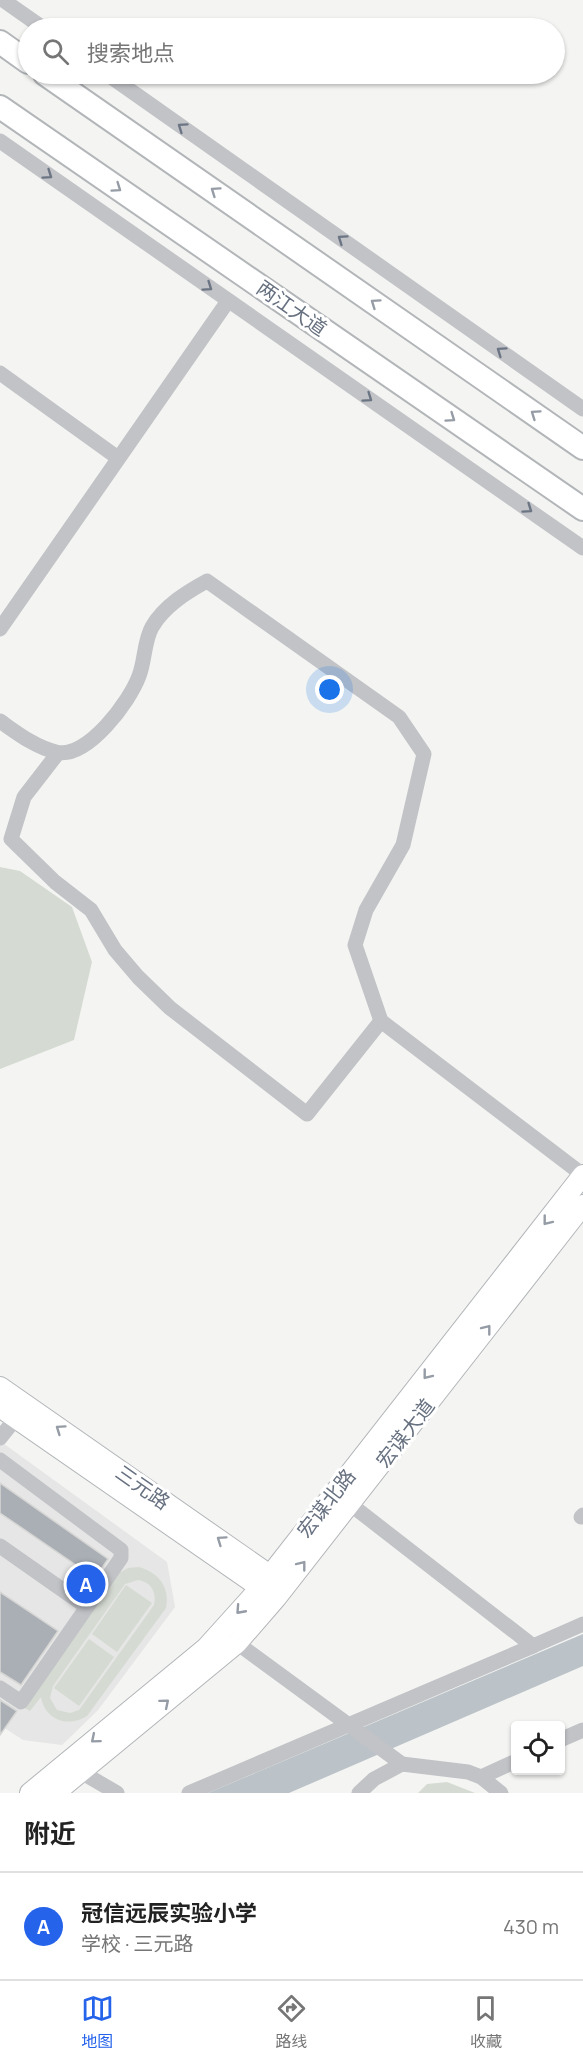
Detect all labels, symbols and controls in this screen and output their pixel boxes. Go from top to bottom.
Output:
search box [18,18,565,84]
icon: search [39,35,72,68]
text: 搜索地点 [87,38,175,68]
one-way arrow [178,123,189,134]
one-way arrow [41,168,52,179]
one-way arrow [111,181,122,192]
one-way arrow [211,187,222,198]
one-way arrow [337,235,348,246]
street label: 两江大道 [251,274,333,342]
one-way arrow [201,280,212,291]
one-way arrow [371,299,382,310]
one-way arrow [497,347,508,358]
one-way arrow [361,391,372,402]
one-way arrow [531,410,542,421]
one-way arrow [444,411,455,422]
one-way arrow [522,502,533,513]
your location [315,675,344,704]
one-way arrow [543,1214,554,1225]
one-way arrow [479,1324,490,1335]
one-way arrow [423,1368,434,1379]
street label: 宏谋大道 [370,1393,440,1473]
one-way arrow [56,1425,67,1436]
street label: 三元路 [111,1459,175,1515]
street label: 宏谋北路 [291,1463,361,1543]
one-way arrow [216,1536,227,1547]
one-way arrow [295,1561,306,1572]
pin: A [66,1562,106,1606]
one-way arrow [236,1603,247,1613]
one-way arrow [158,1699,169,1710]
map controls [511,1721,565,1775]
button: locate [511,1721,565,1775]
one-way arrow [91,1732,102,1743]
text: 附近 [24,1815,76,1851]
text: 冠信远辰实验小学 [81,1898,257,1928]
text: A [37,1913,50,1940]
text: 430 m [503,1913,559,1940]
text: 学校 · 三元路 [81,1930,194,1957]
tab: 地图 [81,1992,114,2052]
tab: 路线 [275,1992,308,2052]
tab: 收藏 [469,1992,502,2052]

